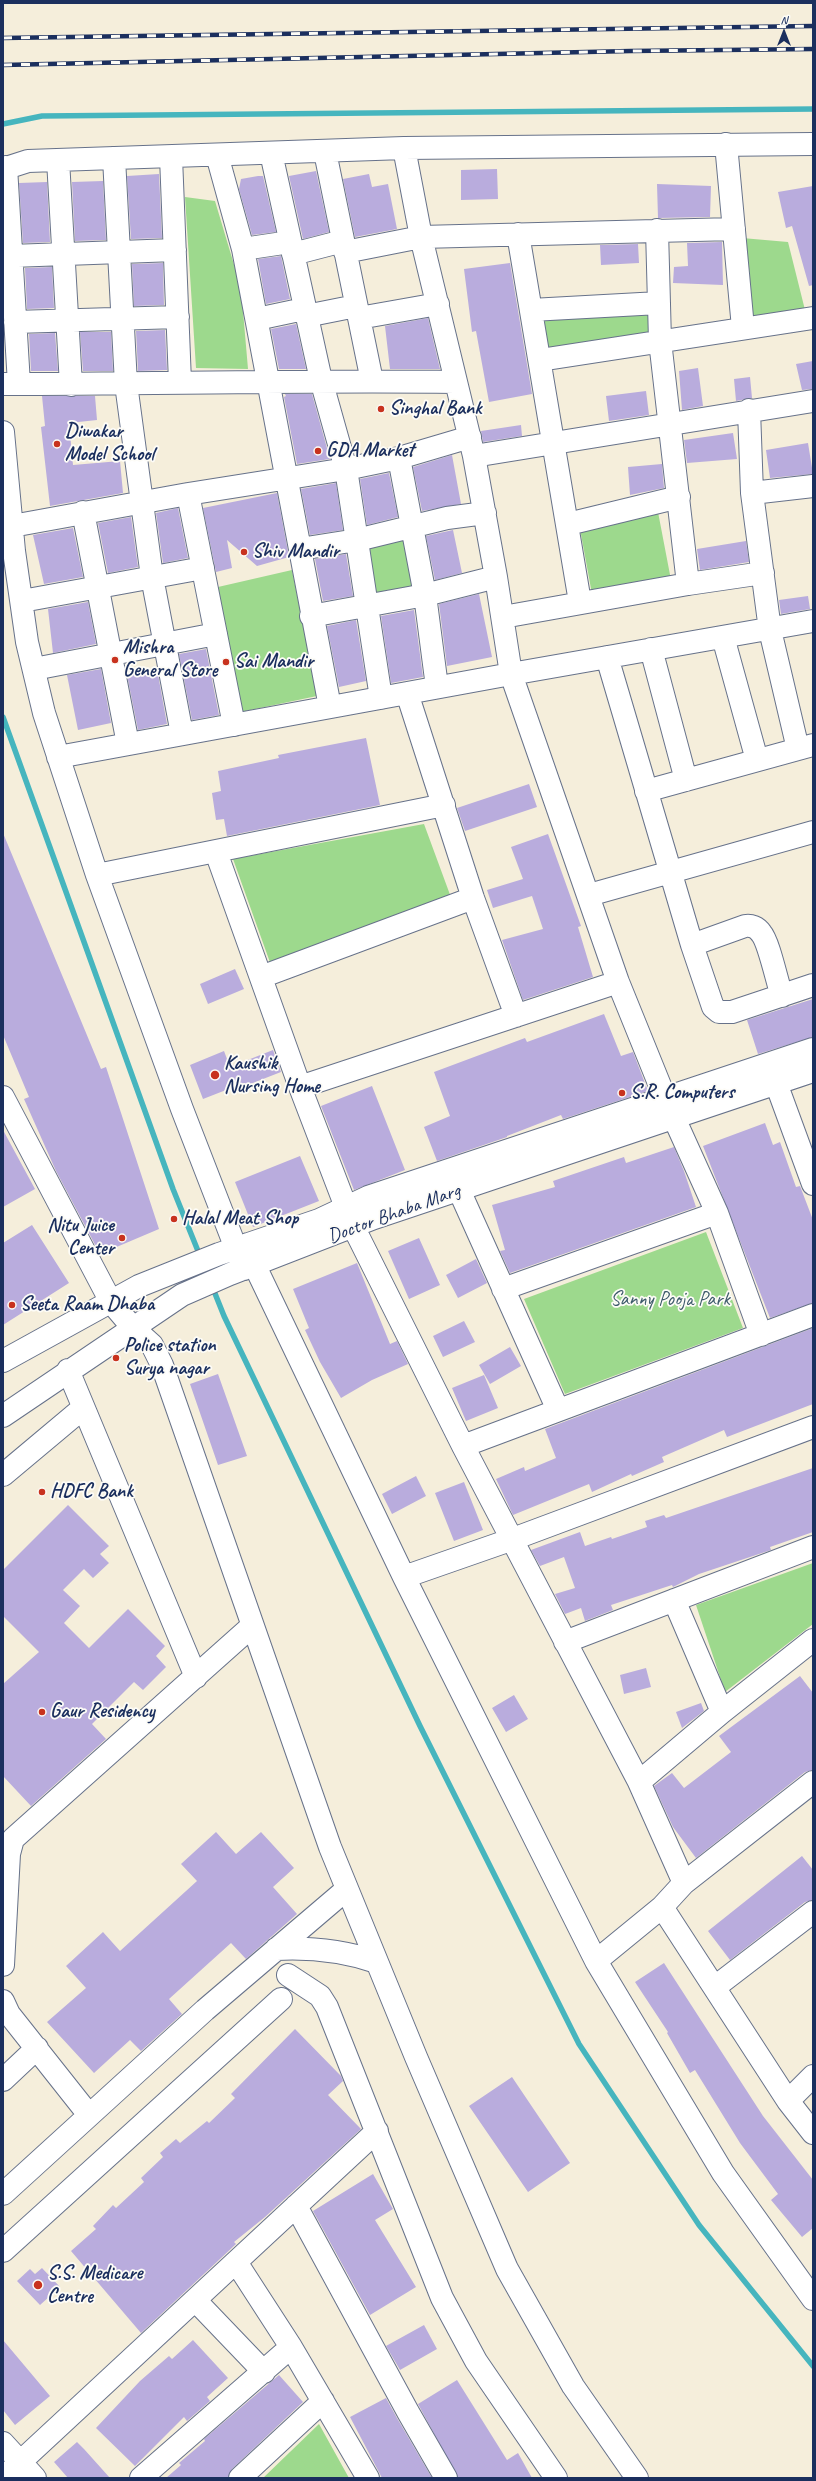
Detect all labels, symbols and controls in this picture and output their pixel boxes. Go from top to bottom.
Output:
north arrow [764,12,804,52]
text: N [781,13,787,27]
place label: Singhal Bank [389,397,482,421]
marker: Singhal Bank [376,404,386,414]
place label: Diwakar Model School [65,420,154,467]
marker: Diwakar Model School [52,439,62,449]
place label: GDA Market [326,439,414,463]
marker: GDA Market [313,446,323,456]
place label: Shiv Mandir [252,540,339,564]
marker: Shiv Mandir [239,547,249,557]
place label: Mishra General Store [123,636,217,683]
place label: Sai Mandir [234,650,313,674]
marker: Mishra General Store [110,655,120,665]
marker: Sai Mandir [221,657,231,667]
place label: Kaushik Nursing Home [224,1052,320,1099]
marker: Kaushik Nursing Home [209,1069,221,1081]
place label: S.R. Computers [630,1081,734,1105]
marker: S.R. Computers [617,1088,627,1098]
street label: Doctor Bhaba Marg [325,1179,463,1249]
place label: Halal Meat Shop [182,1207,298,1231]
place label: Nitu Juice Center [47,1214,114,1261]
marker: Halal Meat Shop [169,1214,179,1224]
marker: Nitu Juice Center [117,1233,127,1243]
park label: Sanny Pooja Park [610,1288,730,1312]
place label: Seeta Raam Dhaba [20,1293,154,1317]
marker: Seeta Raam Dhaba [7,1300,17,1310]
place label: Police station Surya nagar [124,1334,216,1381]
marker: Police station Surya nagar [111,1353,121,1363]
place label: HDFC Bank [50,1480,133,1504]
marker: HDFC Bank [37,1487,47,1497]
place label: Gaur Residency [50,1700,155,1724]
marker: Gaur Residency [37,1707,47,1717]
place label: S.S. Medicare Centre [47,2262,142,2309]
marker: S.S. Medicare Centre [32,2279,44,2291]

